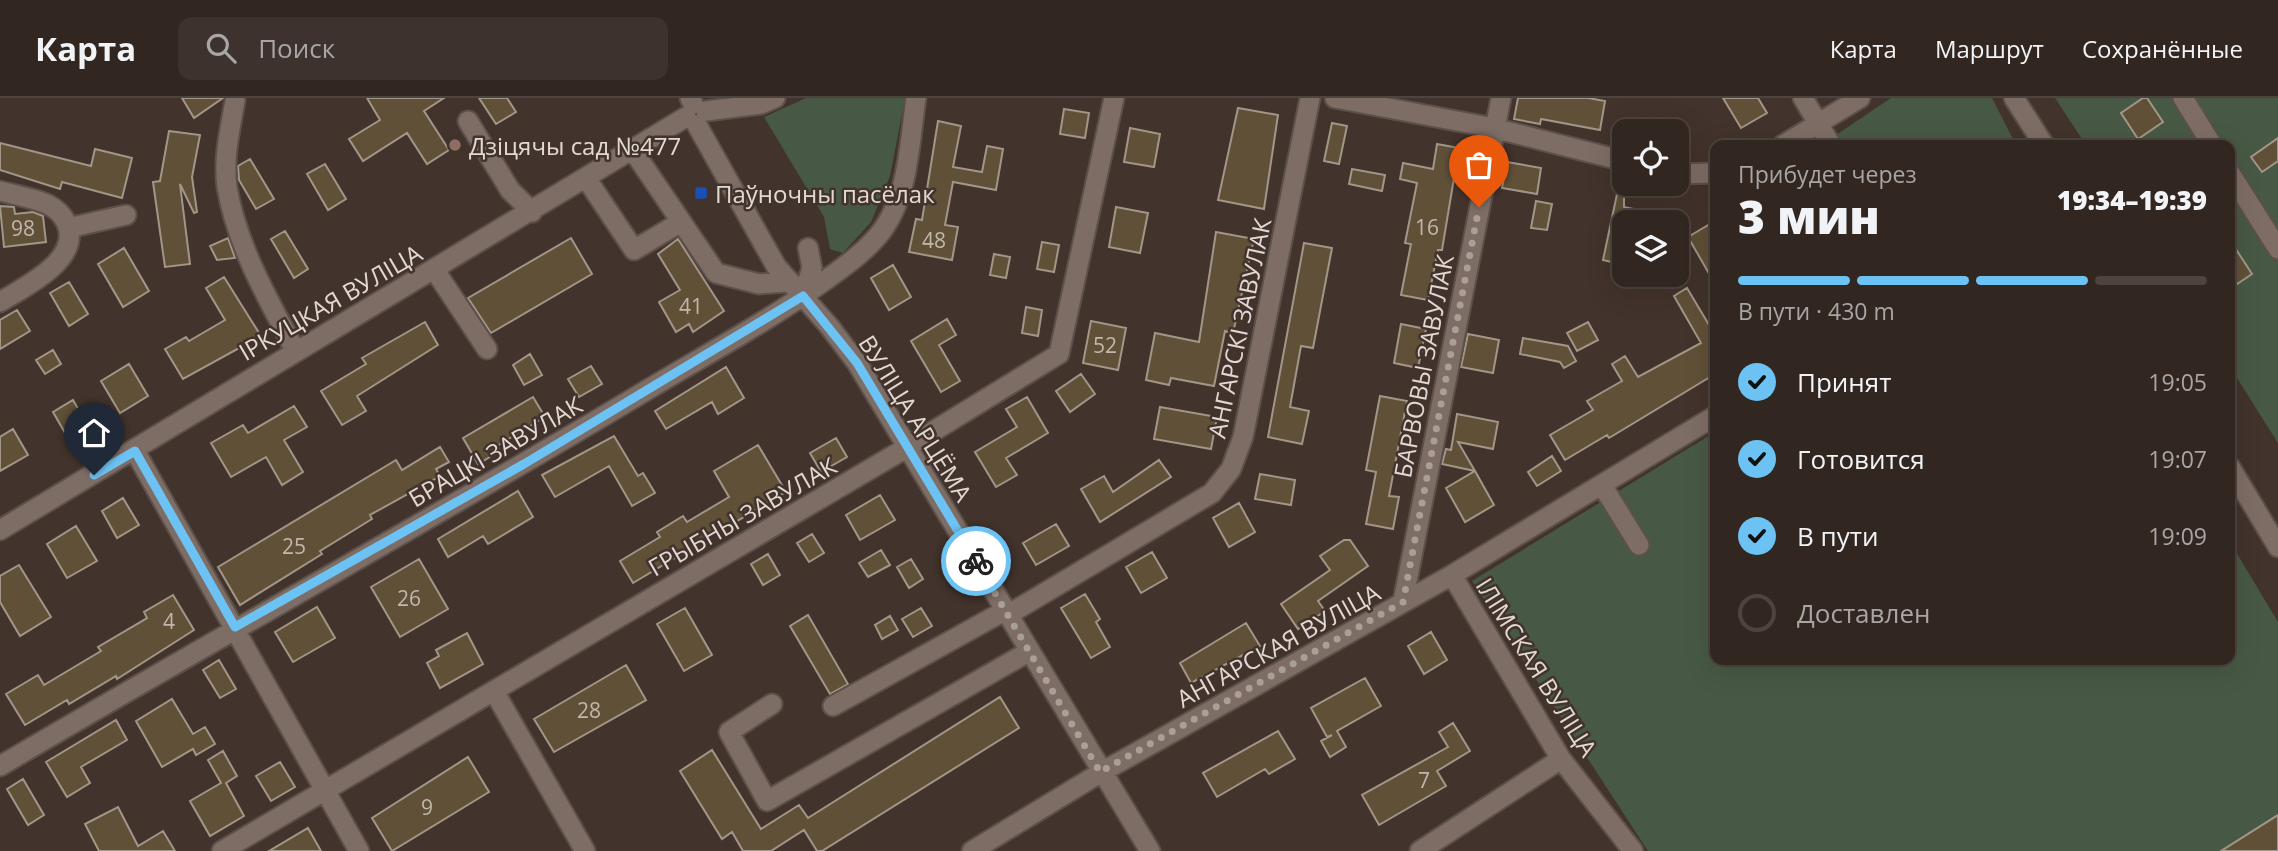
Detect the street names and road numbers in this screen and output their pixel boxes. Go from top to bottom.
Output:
street label: АНГАРСКІ ЗАВУЛАК [1200,215,1278,441]
street label: ІРКУЦКАЯ ВУЛІЦА [232,236,428,368]
street label: БАРВОВЫ ЗАВУЛАК [1385,251,1461,480]
street label: ВУЛІЦА АРЦЁМА [852,329,981,508]
street label: БРАЦКІ ЗАВУЛАК [402,388,588,514]
street label: ГРЫБНЫ ЗАВУЛАК [642,448,843,583]
street label: ІЛІМСКАЯ ВУЛІЦА [1469,571,1606,763]
street label: АНГАРСКАЯ ВУЛІЦА [1170,575,1386,715]

